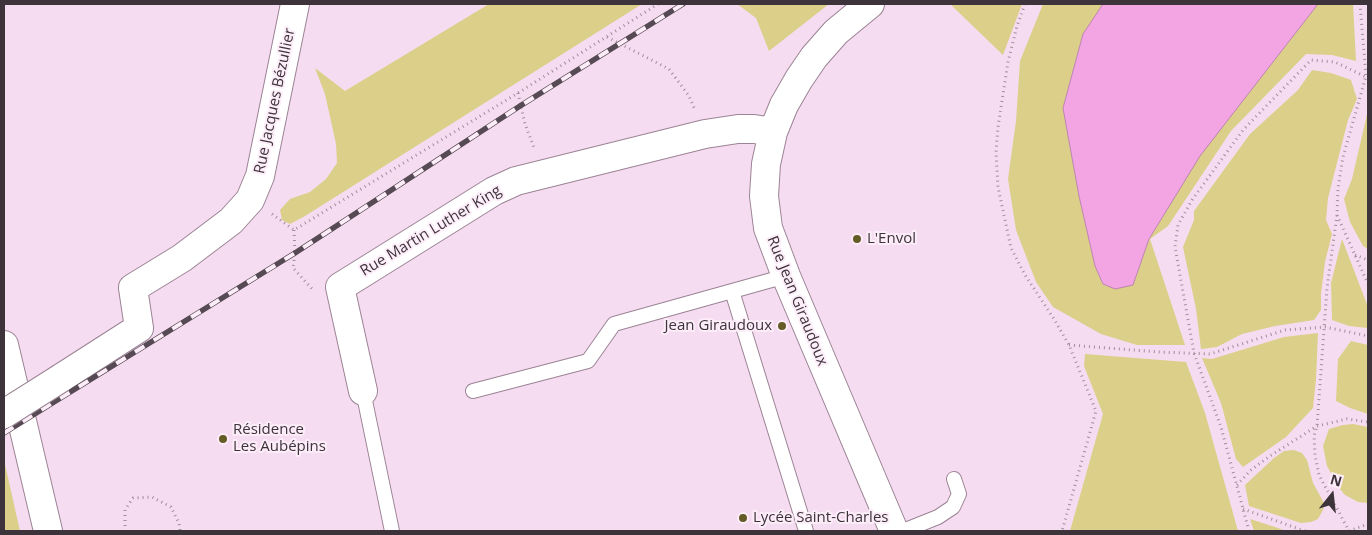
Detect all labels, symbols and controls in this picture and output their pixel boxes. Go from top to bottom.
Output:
street label: Rue Jacques Bézullier [251,27,299,175]
street label: Rue Martin Luther King [357,182,505,280]
place label: L'Envol [867,230,916,248]
marker: L'Envol [851,233,863,245]
street label: Rue Jean Giraudoux [763,234,831,368]
place label: Jean Giraudoux [665,317,772,335]
marker: Jean Giraudoux [776,320,788,332]
place label: Résidence Les Aubépins [233,421,326,456]
marker: Résidence Les Aubépins [217,433,229,445]
text: N [1328,469,1344,491]
north arrow [1307,470,1357,520]
place label: Lycée Saint-Charles [753,509,888,527]
marker: Lycée Saint-Charles [737,512,749,524]

